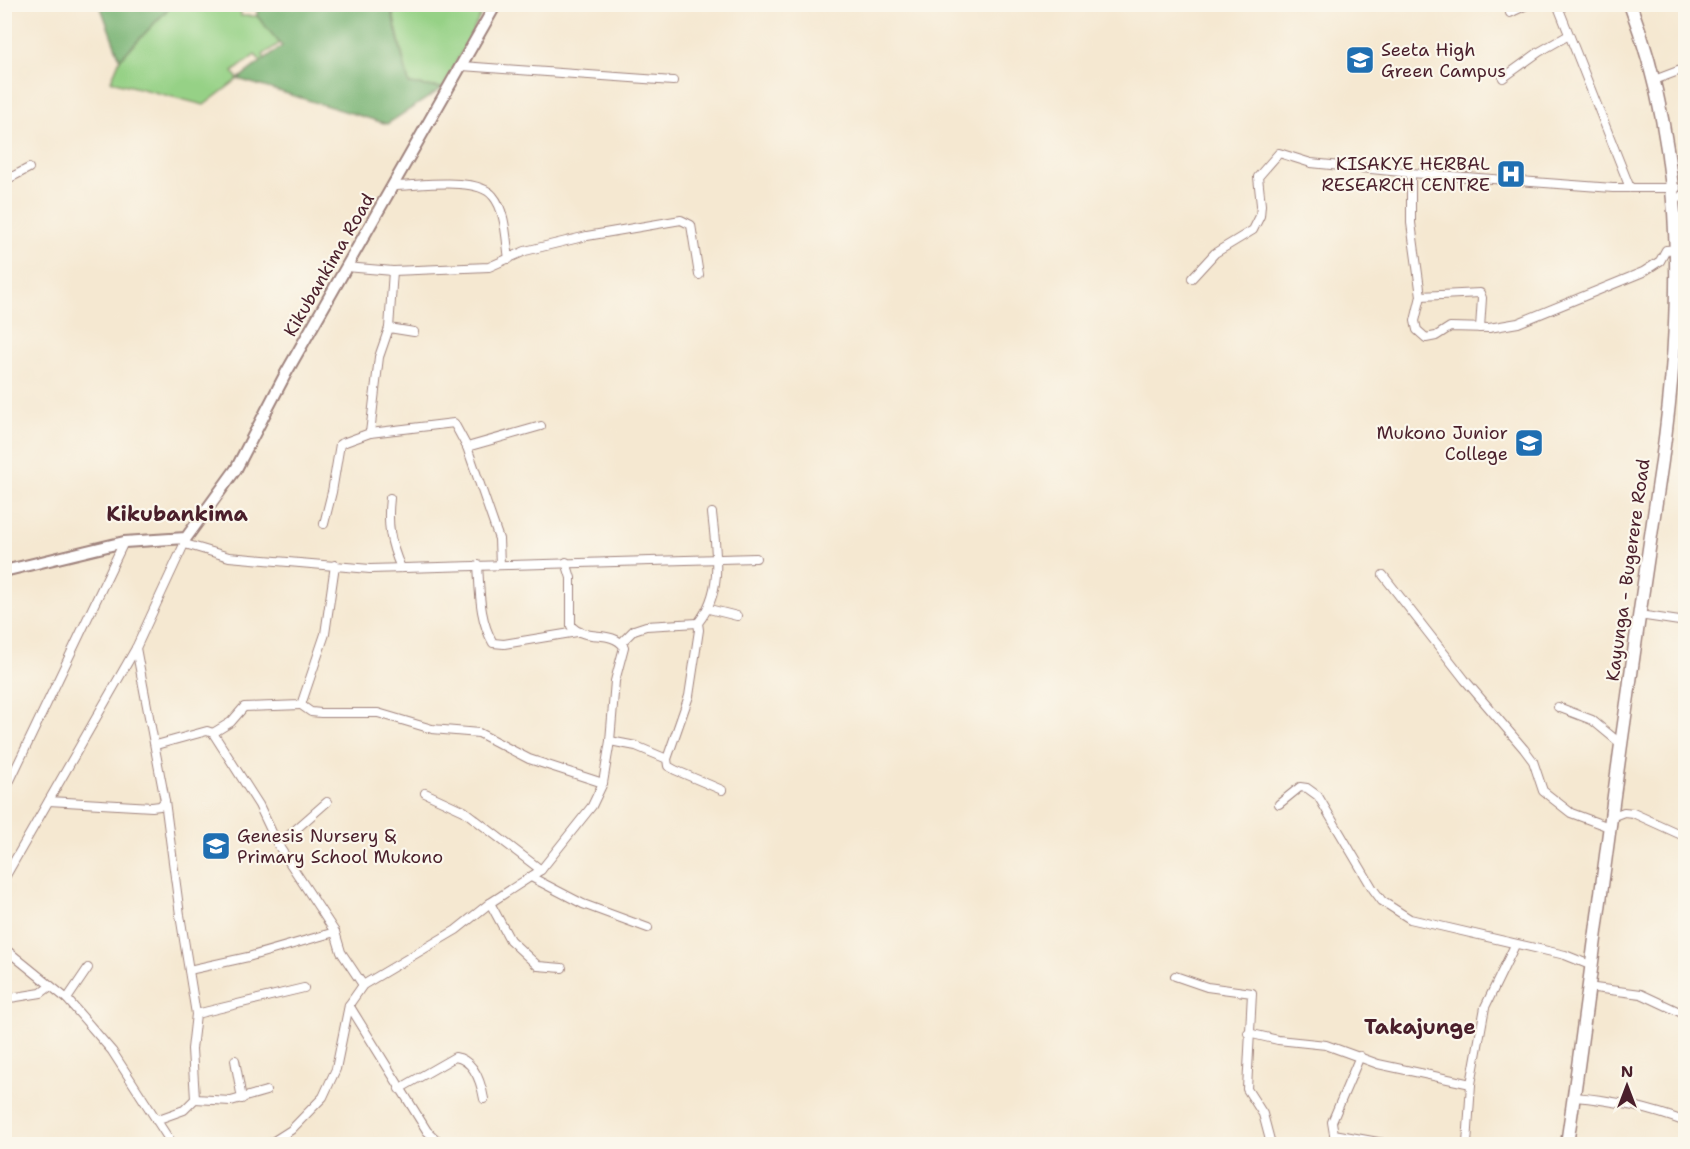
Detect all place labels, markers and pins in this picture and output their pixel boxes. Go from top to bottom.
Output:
place label: Seeta High Green Campus [1381,38,1506,83]
school or university icon: Seeta High Green Campus [1344,44,1376,76]
place label: KISAKYE HERBAL RESEARCH CENTRE [1321,152,1490,197]
hospital icon: KISAKYE HERBAL RESEARCH CENTRE [1495,158,1527,190]
place label: Mukono Junior College [1377,421,1508,466]
school or university icon: Mukono Junior College [1513,427,1545,459]
place label: Genesis Nursery & Primary School Mukono [237,824,443,869]
school or university icon: Genesis Nursery & Primary School Mukono [200,830,232,862]

